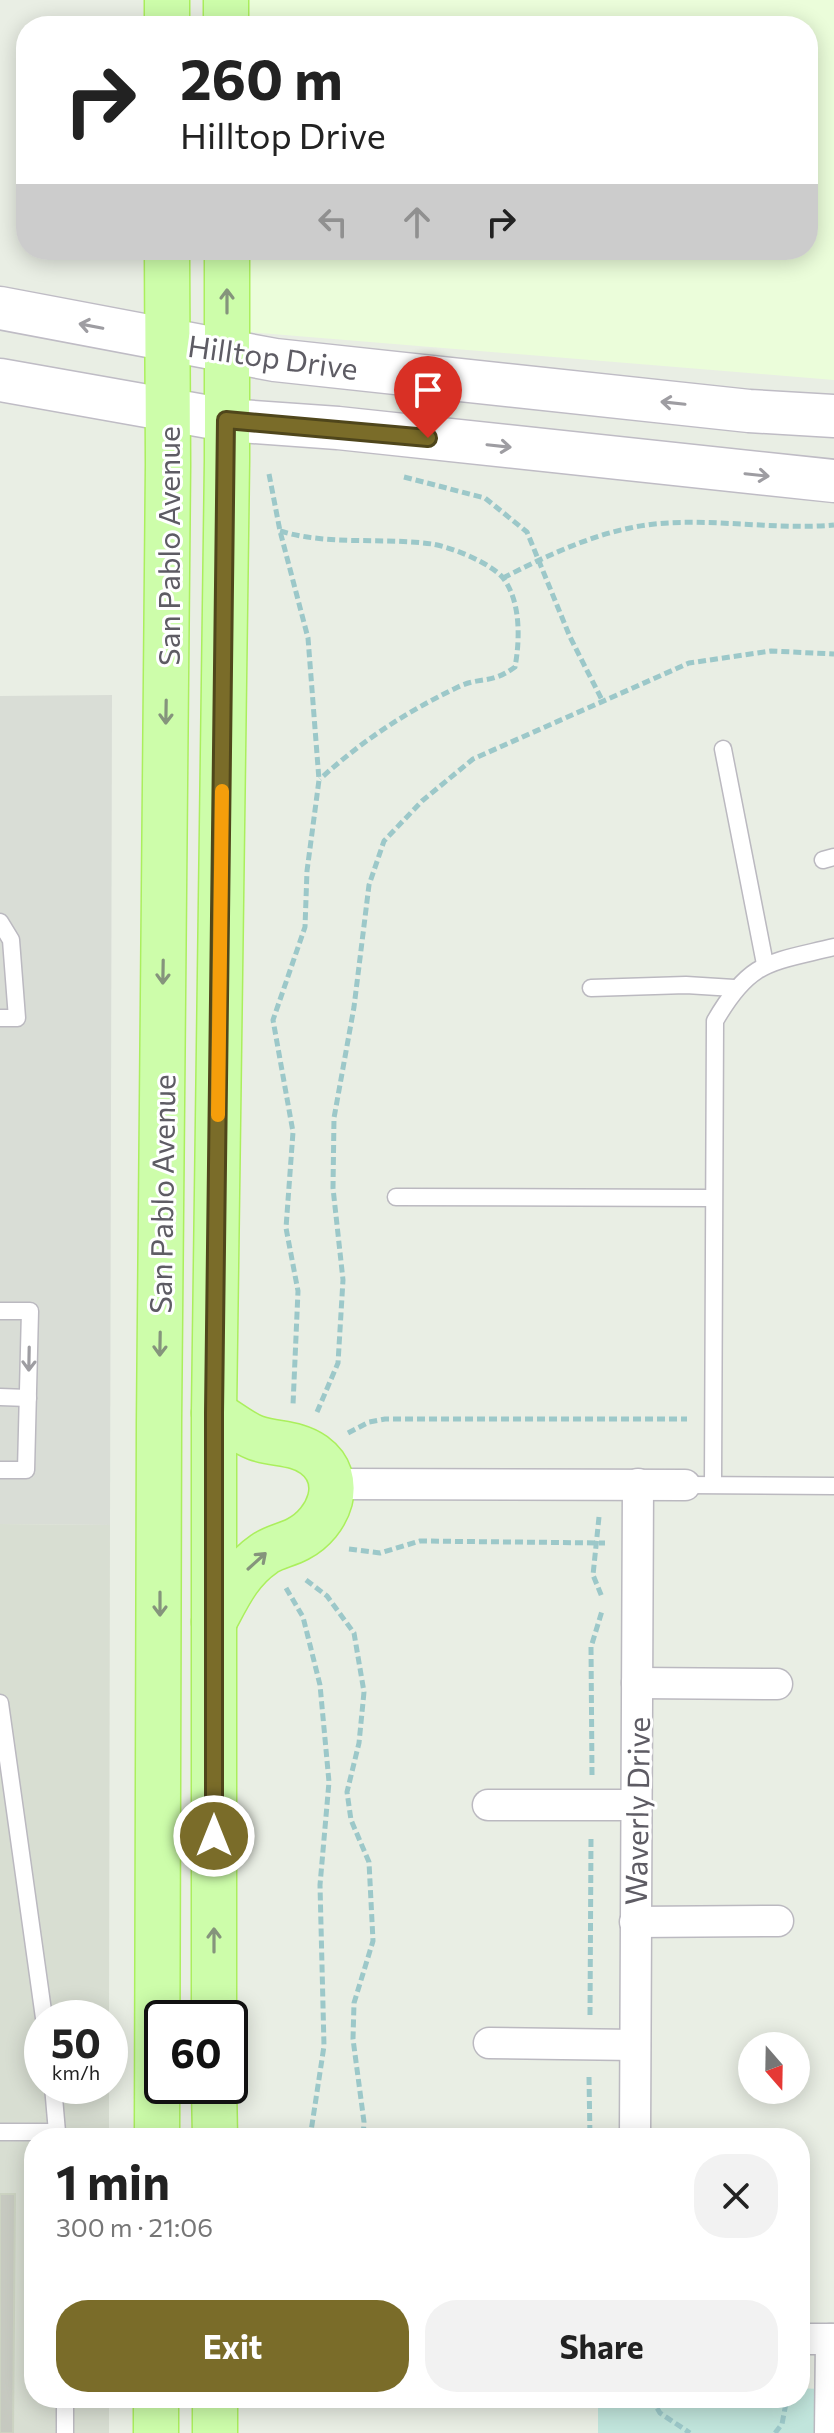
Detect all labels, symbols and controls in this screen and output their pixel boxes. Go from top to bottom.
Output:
text: 260 m [180,43,343,112]
icon: right [48,48,152,152]
text: Hilltop Drive [180,112,386,156]
icon: left [311,200,355,244]
icon: ahead [395,200,439,244]
icon: right [479,200,523,244]
one-way arrow [219,288,235,315]
one-way arrow [79,317,104,332]
street label: Hilltop Drive [186,326,360,386]
pin [394,356,462,438]
icon: arrive [406,368,450,412]
one-way arrow [660,395,687,410]
street label: San Pablo Avenue [149,426,186,666]
one-way arrow [485,438,512,453]
one-way arrow [743,467,770,482]
one-way arrow [158,698,174,725]
one-way arrow [156,958,171,985]
street label: San Pablo Avenue [140,1074,182,1314]
one-way arrow [152,1330,168,1357]
one-way arrow [21,1345,36,1372]
one-way arrow [246,1552,266,1570]
one-way arrow [152,1590,168,1617]
street label: Waverly Drive [616,1716,656,1906]
position arrow [172,1794,256,1878]
one-way arrow [206,1927,222,1954]
speed limit sign: 60 [144,2000,248,2104]
text: 50 [51,2017,101,2066]
north arrow [738,2032,810,2104]
map controls [738,2032,810,2104]
text: km/h [52,2060,100,2084]
text: 1 min [56,2151,170,2210]
button: close [694,2154,778,2238]
text: 300 m · 21:06 [56,2211,213,2242]
button: Exit [56,2300,409,2392]
button: Share [425,2300,778,2392]

